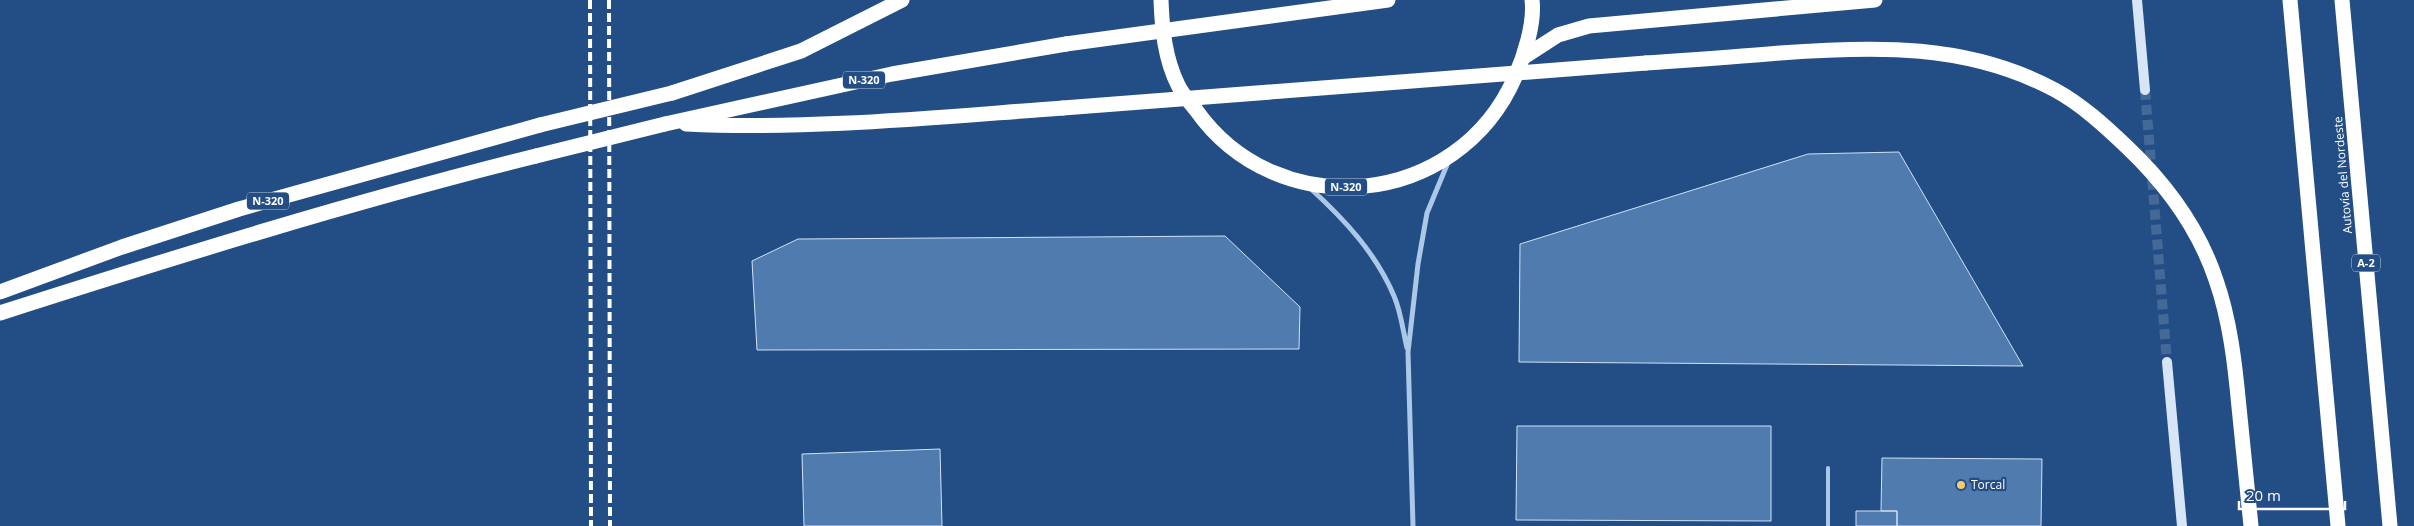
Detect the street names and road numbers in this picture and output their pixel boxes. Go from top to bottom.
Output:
road number: N-320 [843,72,885,88]
street label: Autovía del Nordeste [2329,116,2356,234]
road number: N-320 [1325,178,1367,196]
road number: N-320 [247,192,289,210]
road number: A-2 [2352,254,2380,272]

